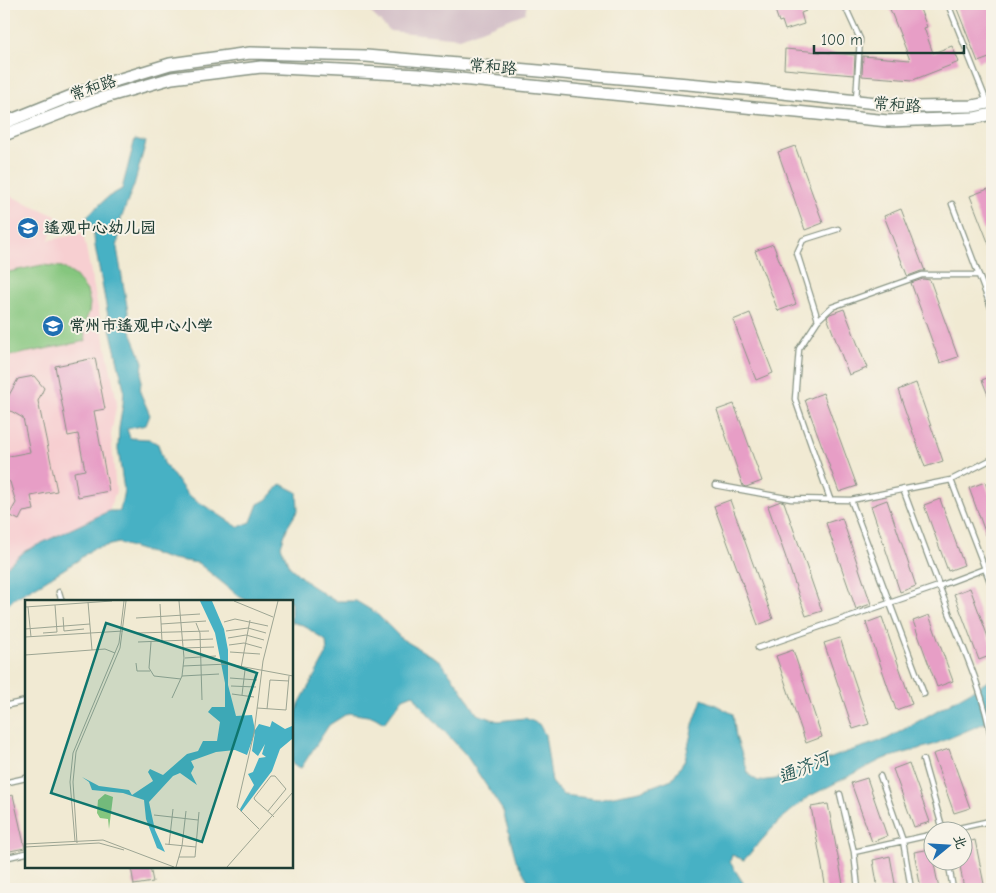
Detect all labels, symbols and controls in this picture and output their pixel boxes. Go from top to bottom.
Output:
scale bar [814,22,964,54]
text: 100 m [821,31,863,49]
street label: 常和路 [468,56,518,78]
street label: 常和路 [67,72,119,104]
street label: 常和路 [872,94,922,116]
school or university icon: 遥观中心幼儿园 [16,216,40,240]
place label: 遥观中心幼儿园 [44,219,156,237]
school or university icon: 常州市遥观中心小学 [41,314,65,338]
place label: 常州市遥观中心小学 [69,317,213,335]
inset map [25,600,292,868]
water label: 通济河 [775,747,836,788]
north arrow [924,820,974,870]
text: 北 [950,833,970,851]

